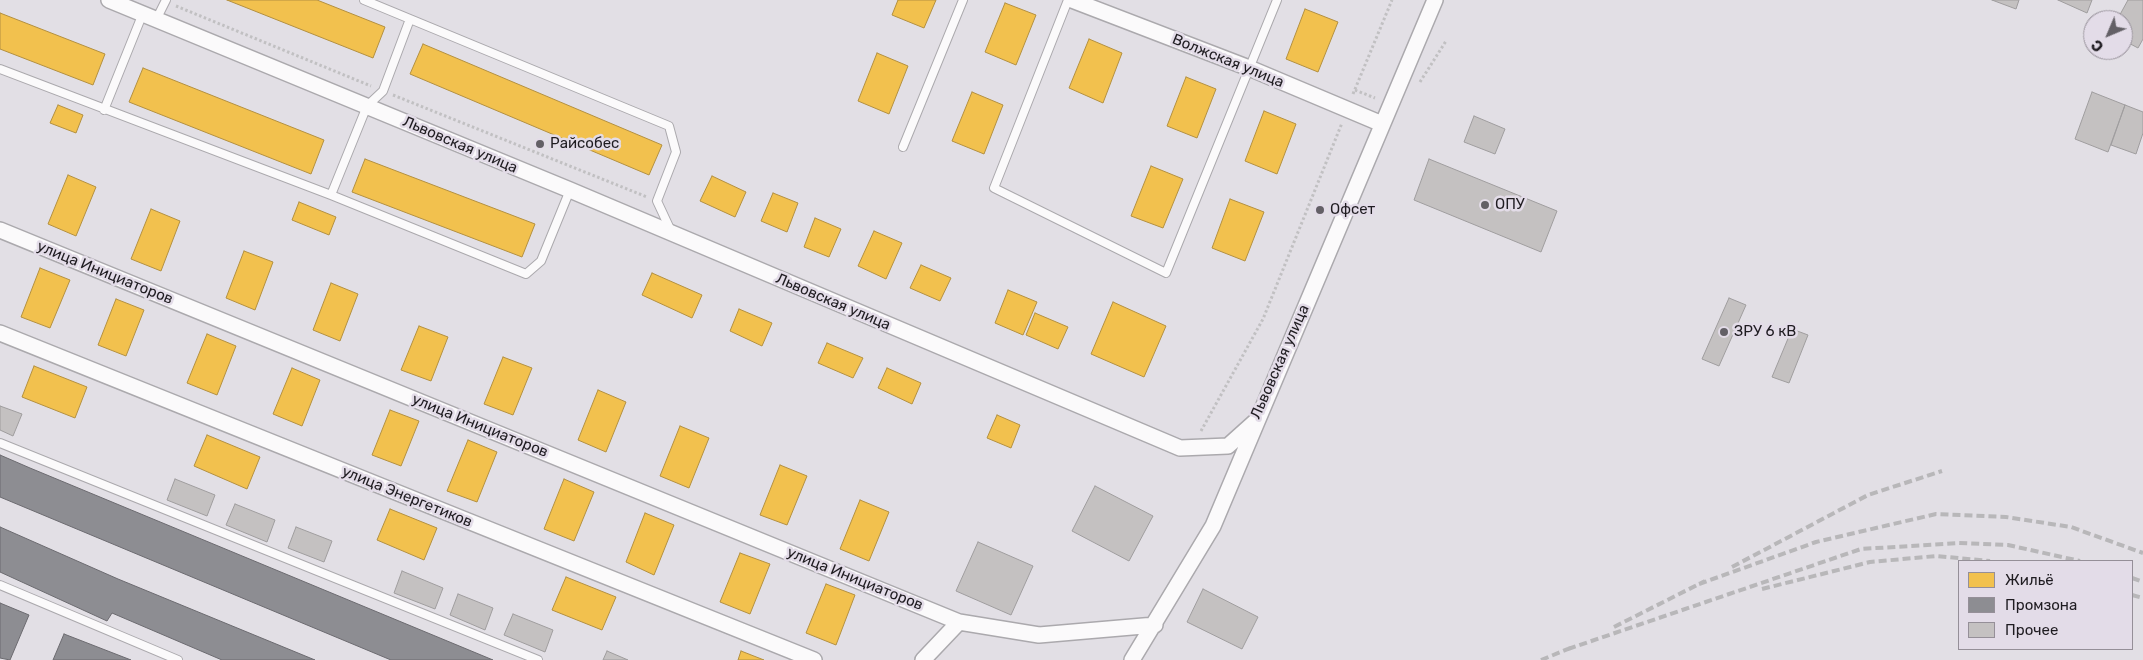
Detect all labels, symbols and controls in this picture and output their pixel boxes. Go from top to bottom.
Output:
north arrow [2083,10,2133,60]
street label: Волжская улица [1170,30,1286,92]
text: С [2088,36,2107,55]
street label: Львовская улица [400,113,520,177]
place label: Райсобес [550,135,619,153]
marker: Райсобес [534,138,546,150]
place label: ОПУ [1495,196,1525,214]
marker: ОПУ [1479,199,1491,211]
place label: Офсет [1330,201,1375,219]
marker: Офсет [1314,204,1326,216]
street label: улица Инициаторов [34,237,176,309]
street label: Львовская улица [773,270,893,334]
street label: Львовская улица [1247,302,1313,422]
place label: ЗРУ 6 кВ [1734,323,1796,341]
marker: ЗРУ 6 кВ [1718,326,1730,338]
street label: улица Инициаторов [409,390,551,462]
street label: улица Энергетиков [339,463,475,531]
street label: улица Инициаторов [784,543,926,615]
legend [1958,560,2133,650]
text: Жильё [2005,571,2054,589]
text: Промзона [2005,596,2077,614]
text: Прочее [2005,621,2058,639]

